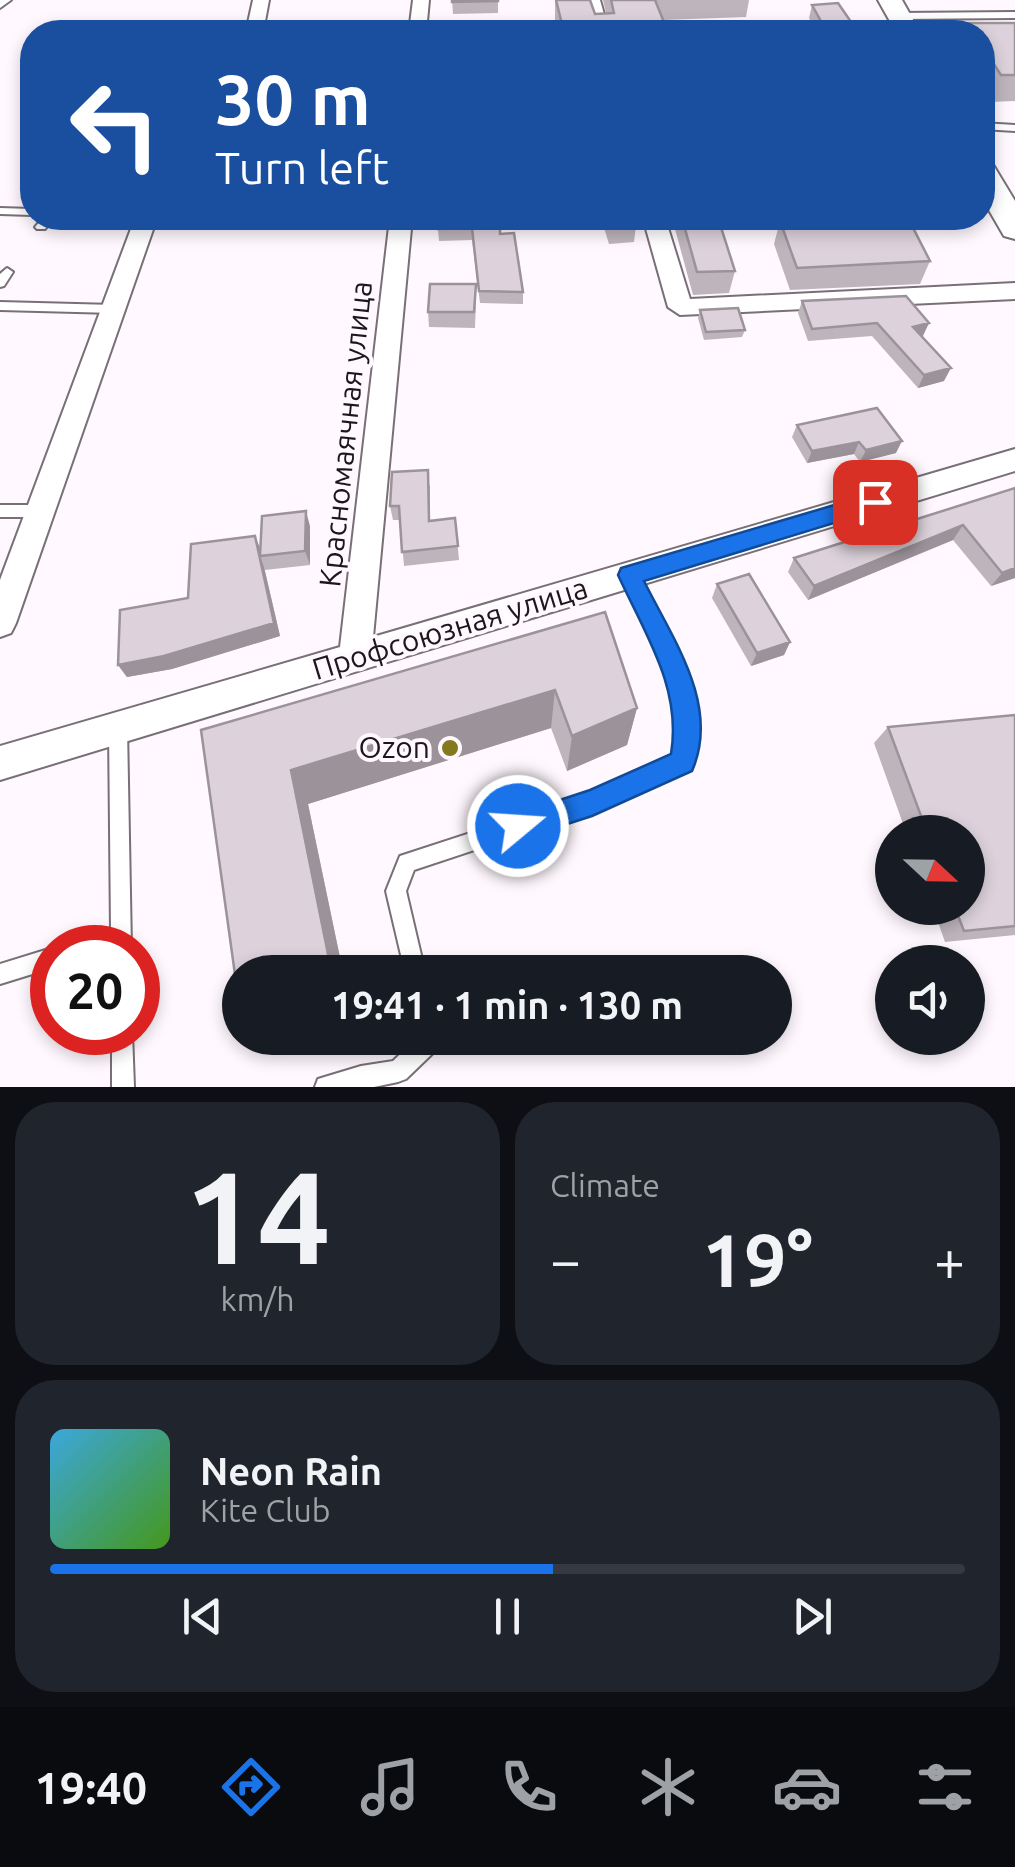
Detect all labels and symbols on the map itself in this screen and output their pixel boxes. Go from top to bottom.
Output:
street label: Красномаячная улица [312,279,378,589]
pin [833,460,918,545]
street label: Профсоюзная улица [308,570,591,686]
place label: Ozon [359,730,430,764]
marker: Ozon [439,737,461,759]
position arrow [466,774,570,878]
north arrow [875,815,985,925]
speed limit sign: 20 [30,925,160,1055]

